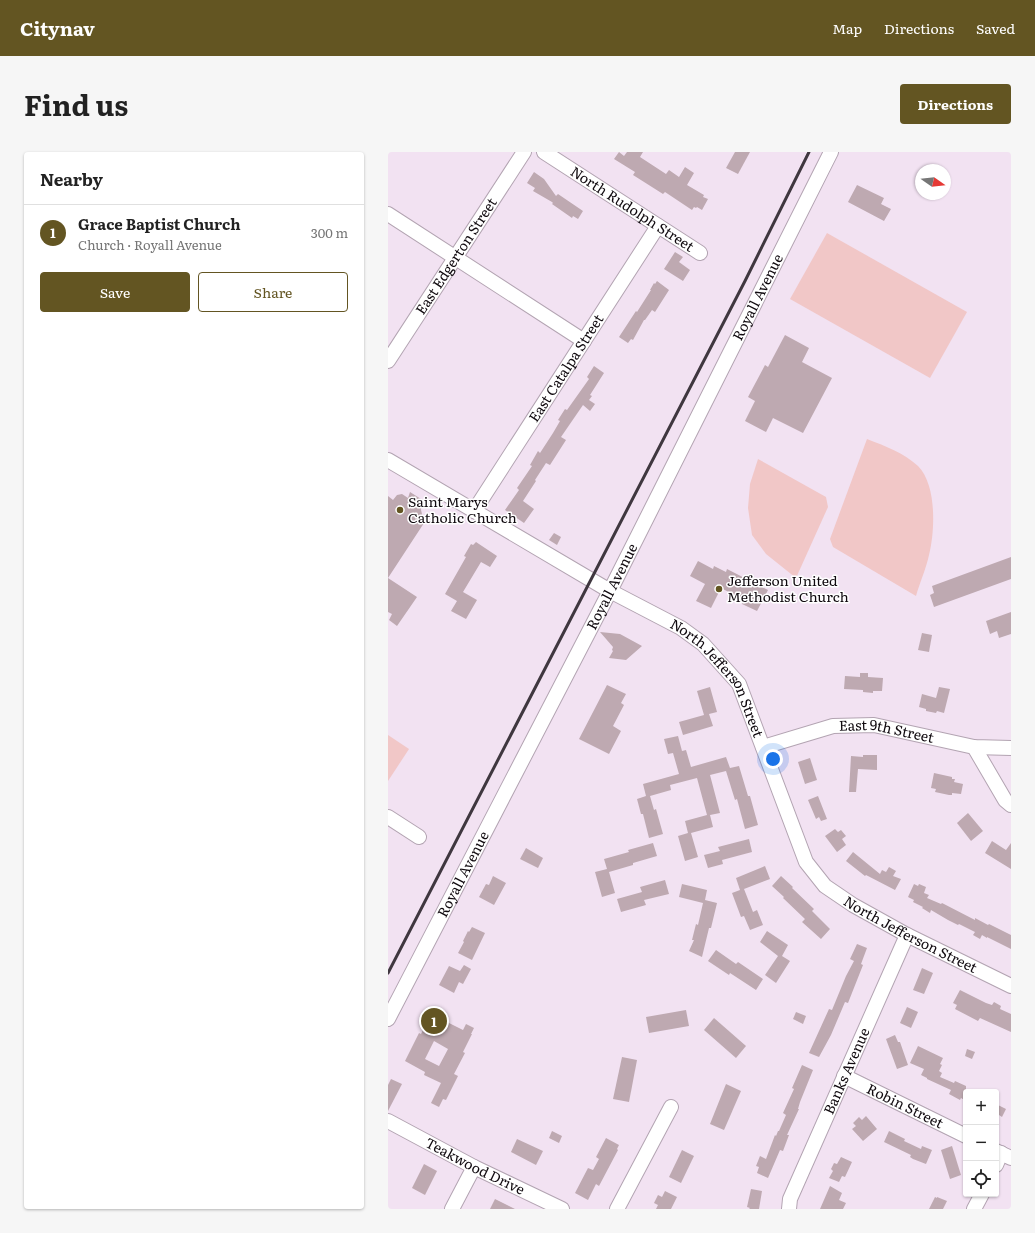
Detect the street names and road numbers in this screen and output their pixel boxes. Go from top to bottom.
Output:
street label: North Rudolph Street [567,161,699,256]
street label: East Edgerton Street [410,193,501,318]
street label: Royall Avenue [727,250,787,344]
street label: East Catalpa Street [523,310,608,425]
street label: Royall Avenue [581,539,641,633]
street label: North Jefferson Street [667,613,769,740]
street label: East 9th Street [839,714,936,747]
street label: Royall Avenue [432,827,493,920]
street label: North Jefferson Street [840,890,981,977]
street label: Banks Avenue [818,1024,874,1117]
street label: Robin Street [864,1078,947,1133]
street label: Teakwood Drive [422,1132,528,1199]

